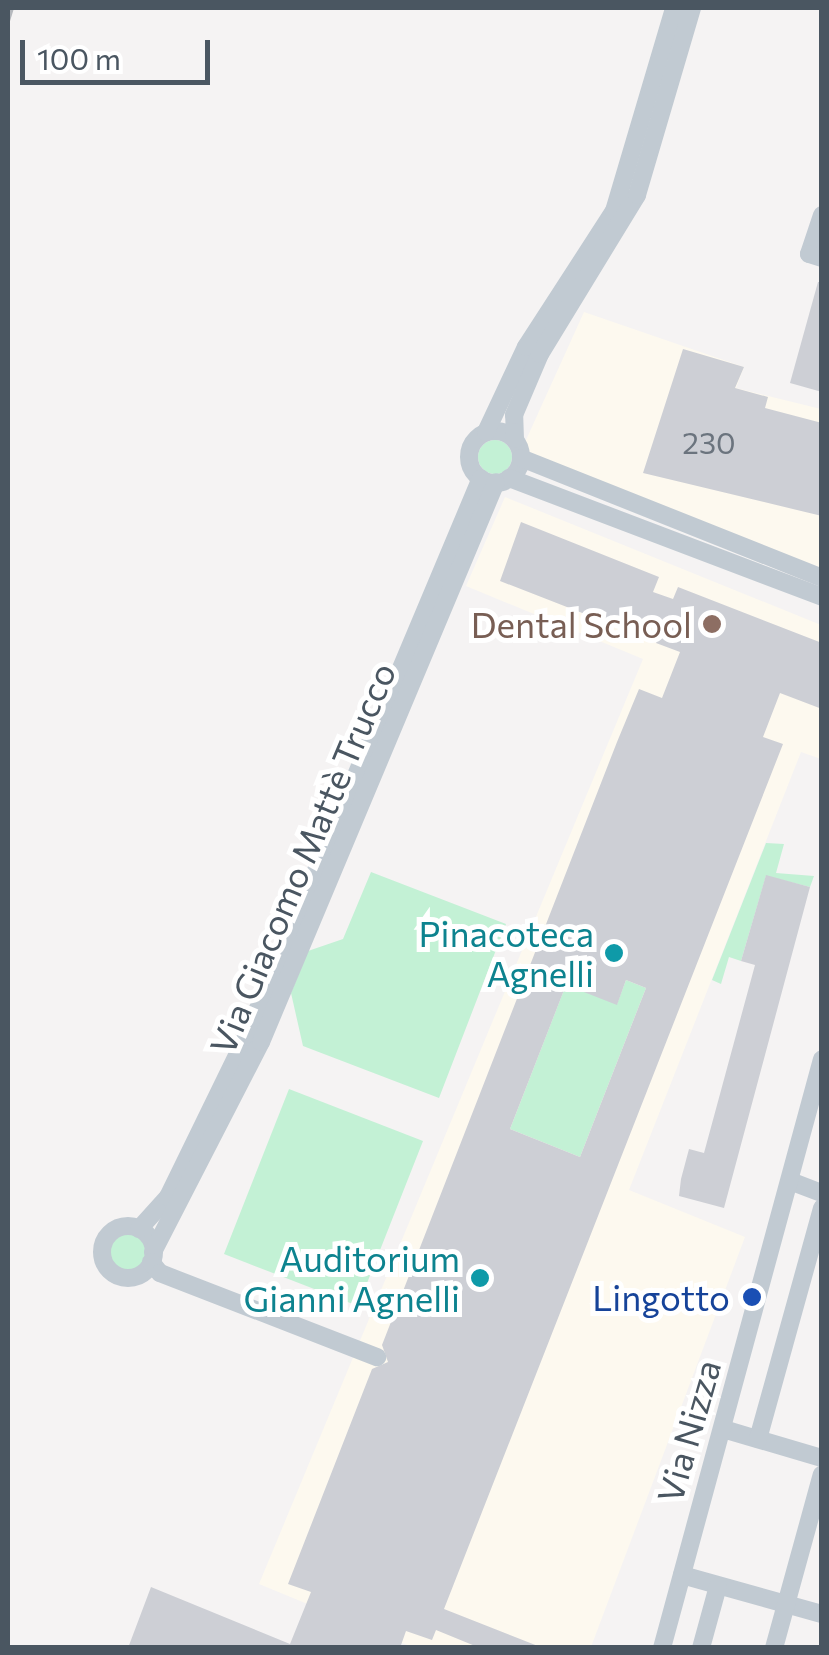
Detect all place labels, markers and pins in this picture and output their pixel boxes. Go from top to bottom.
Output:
place label: Dental School [471,603,692,645]
marker: Dental School [701,613,723,635]
place label: Pinacoteca Agnelli [419,912,594,994]
marker: Pinacoteca Agnelli [603,942,625,964]
place label: Auditorium Gianni Agnelli [244,1237,460,1319]
marker: Auditorium Gianni Agnelli [469,1267,491,1289]
place label: Lingotto [592,1276,730,1318]
marker: Lingotto [739,1284,765,1310]

